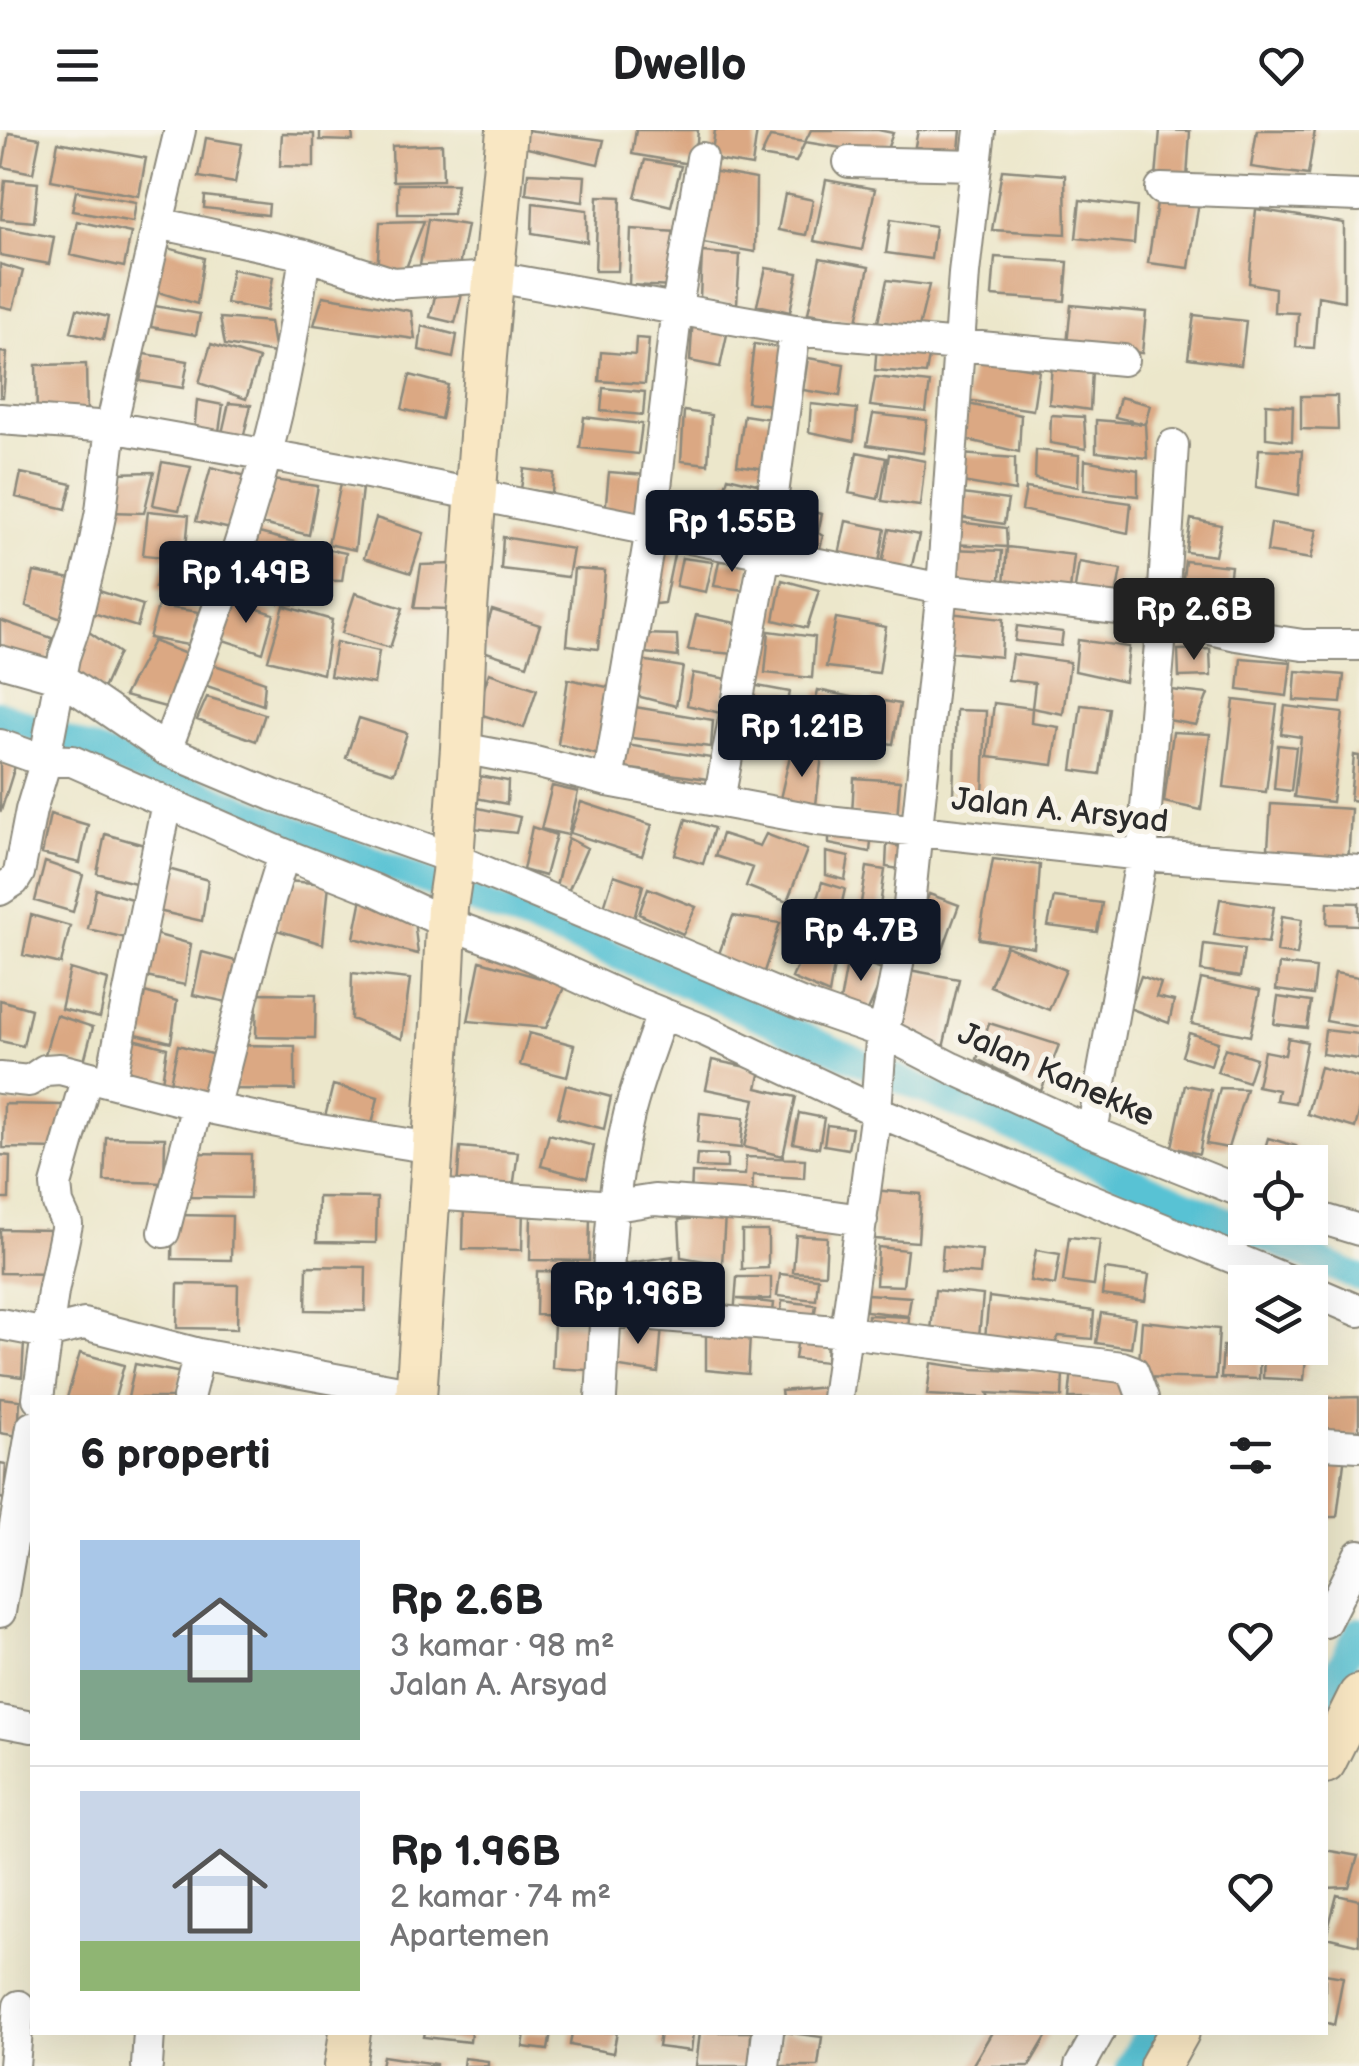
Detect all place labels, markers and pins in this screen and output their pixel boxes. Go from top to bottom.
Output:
pin: Rp 1.55B [629,490,835,575]
pin: Rp 1.49B [143,541,349,626]
pin: Rp 2.6B [1102,578,1286,663]
pin: Rp 1.21B [699,695,905,780]
pin: Rp 4.7B [769,899,953,984]
pin: Rp 1.96B [535,1262,741,1347]

